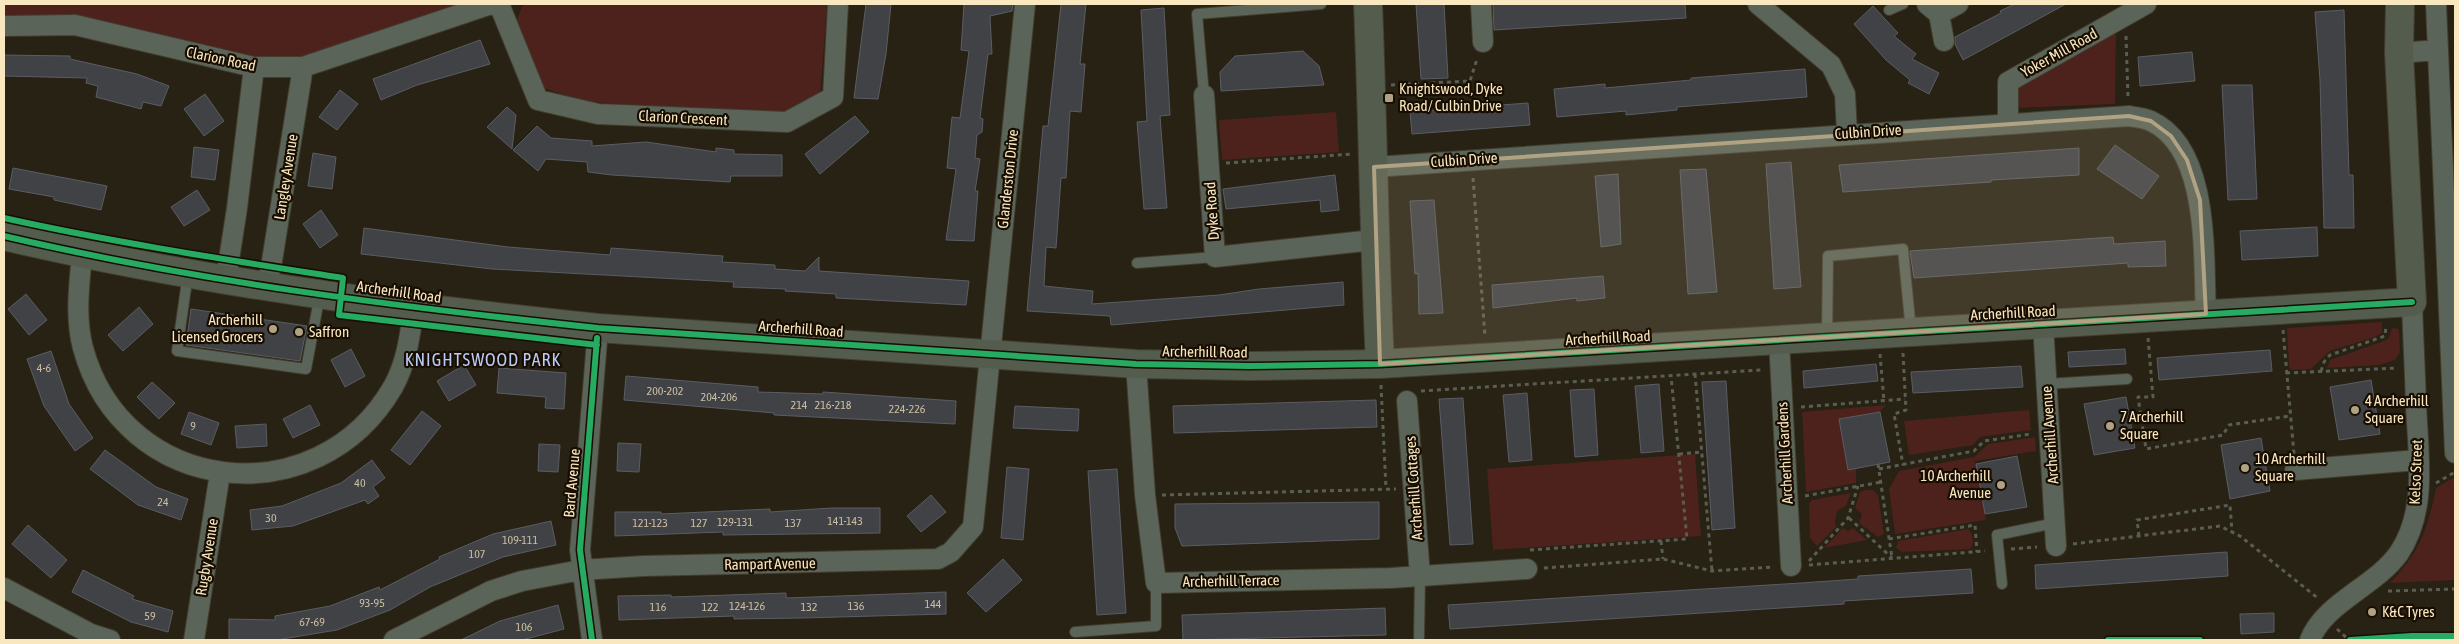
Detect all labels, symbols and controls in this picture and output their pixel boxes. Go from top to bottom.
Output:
street label: Yoker Mill Road [2018,25,2100,80]
street label: Clarion Road [185,43,257,74]
place label: Knightswood, Dyke Road/ Culbin Drive [1399,80,1503,114]
marker: Knightswood, Dyke Road/ Culbin Drive [1383,92,1395,104]
street label: Clarion Crescent [638,107,728,128]
street label: Culbin Drive [1834,121,1902,142]
street label: Glanderston Drive [994,128,1021,229]
street label: Langley Avenue [270,133,301,221]
street label: Culbin Drive [1430,149,1498,170]
street label: Dyke Road [1201,181,1222,241]
street label: Archerhill Road [356,277,442,306]
street label: Archerhill Road [1970,302,2056,323]
place label: Archerhill Licensed Grocers [171,311,263,345]
street label: Archerhill Road [758,317,844,340]
marker: Archerhill Licensed Grocers [267,323,279,335]
place label: Saffron [309,323,349,340]
marker: Saffron [293,326,305,338]
street label: Archerhill Road [1565,327,1651,348]
street label: Archerhill Road [1162,342,1248,361]
district label: KNIGHTSWOOD PARK [405,349,561,370]
house number: 4-6 [37,361,51,375]
house number: 200-202 [647,384,683,398]
street label: Archerhill Avenue [2038,385,2061,485]
house number: 204-206 [701,390,738,404]
place label: 4 Archerhill Square [2365,392,2429,426]
house number: 214 [791,398,808,412]
house number: 216-218 [815,398,852,412]
street label: Archerhill Gardens [1773,401,1796,505]
house number: 224-226 [889,402,926,416]
marker: 4 Archerhill Square [2349,404,2361,416]
place label: 7 Archerhill Square [2120,408,2184,442]
house number: 9 [190,419,196,433]
marker: 7 Archerhill Square [2104,420,2116,432]
street label: Archerhill Cottages [1401,435,1426,541]
street label: Kelso Street [2406,439,2425,505]
street label: Bard Avenue [560,448,583,518]
place label: 10 Archerhill Square [2255,450,2326,484]
marker: 10 Archerhill Square [2239,462,2251,474]
place label: 10 Archerhill Avenue [1920,467,1991,501]
house number: 40 [354,476,366,490]
marker: 10 Archerhill Avenue [1995,479,2007,491]
house number: 24 [157,495,169,509]
house number: 30 [265,511,277,525]
house number: 141-143 [827,514,863,528]
house number: 129-131 [717,515,753,529]
house number: 121-123 [632,516,668,530]
house number: 127 [691,516,708,530]
house number: 137 [785,516,802,530]
street label: Rugby Avenue [192,517,221,597]
house number: 109-111 [502,533,538,547]
house number: 107 [469,547,486,561]
street label: Rampart Avenue [724,554,816,573]
street label: Archerhill Terrace [1182,571,1280,590]
house number: 93-95 [359,596,385,610]
house number: 144 [925,597,942,611]
house number: 124-126 [729,599,765,613]
house number: 136 [848,599,865,613]
house number: 116 [650,600,667,614]
house number: 122 [702,600,718,614]
house number: 132 [801,600,817,614]
place label: K&C Tyres [2382,603,2435,620]
marker: K&C Tyres [2366,606,2378,618]
house number: 59 [144,609,156,623]
house number: 67-69 [299,615,325,629]
house number: 106 [516,620,533,634]

